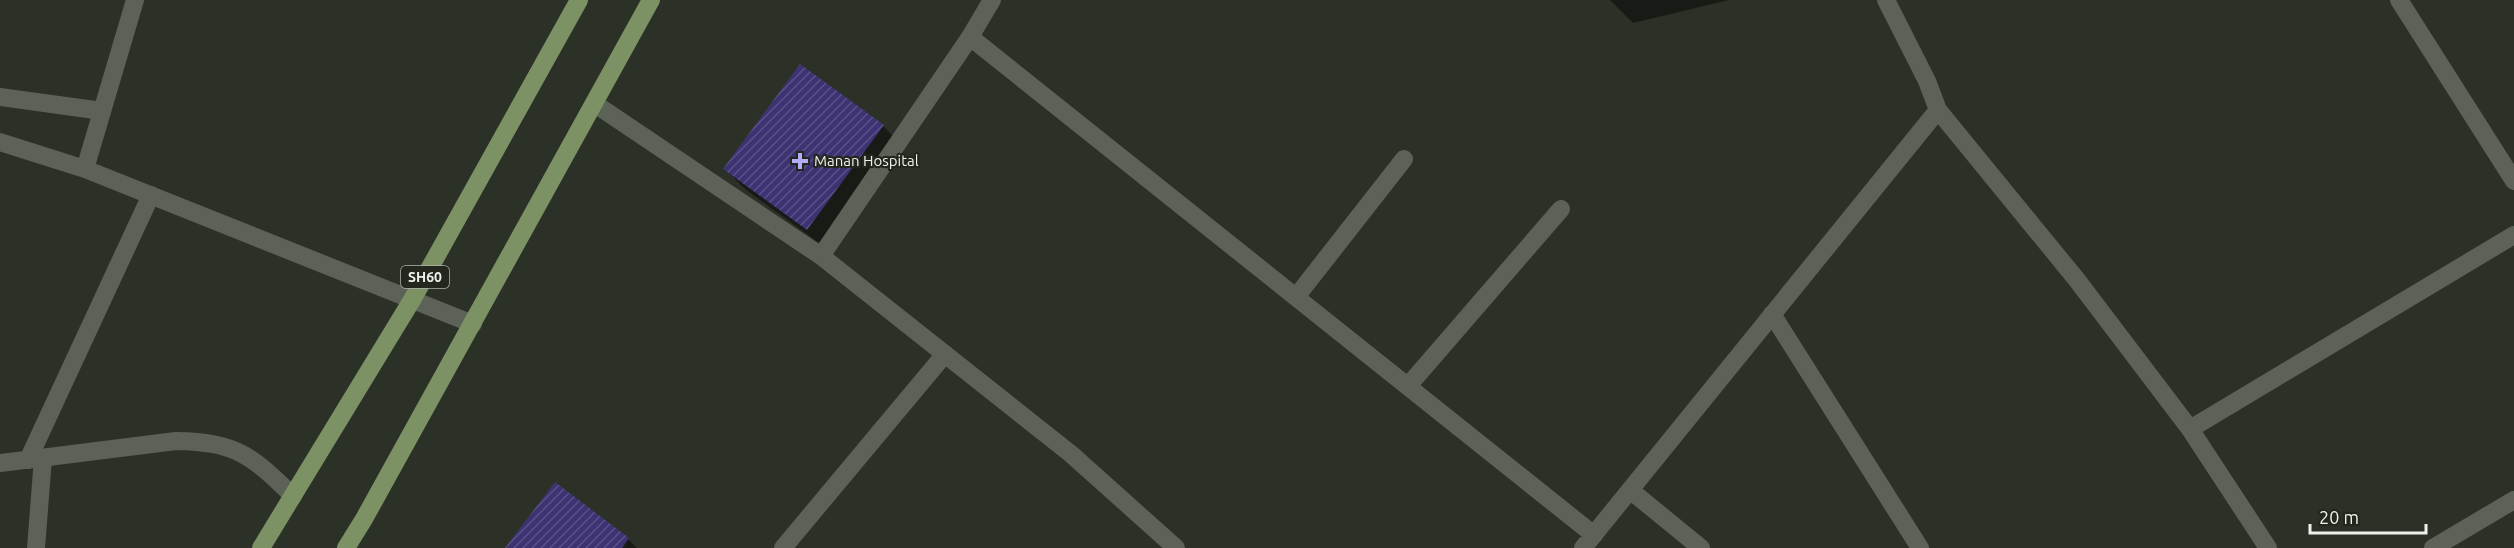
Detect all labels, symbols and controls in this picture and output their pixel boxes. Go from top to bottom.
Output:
marker: Manan Hospital [791,152,809,170]
place label: Manan Hospital [814,152,919,169]
road number: SH60 [401,266,449,288]
scale bar [2310,497,2426,535]
text: 20 m [2319,507,2359,527]

